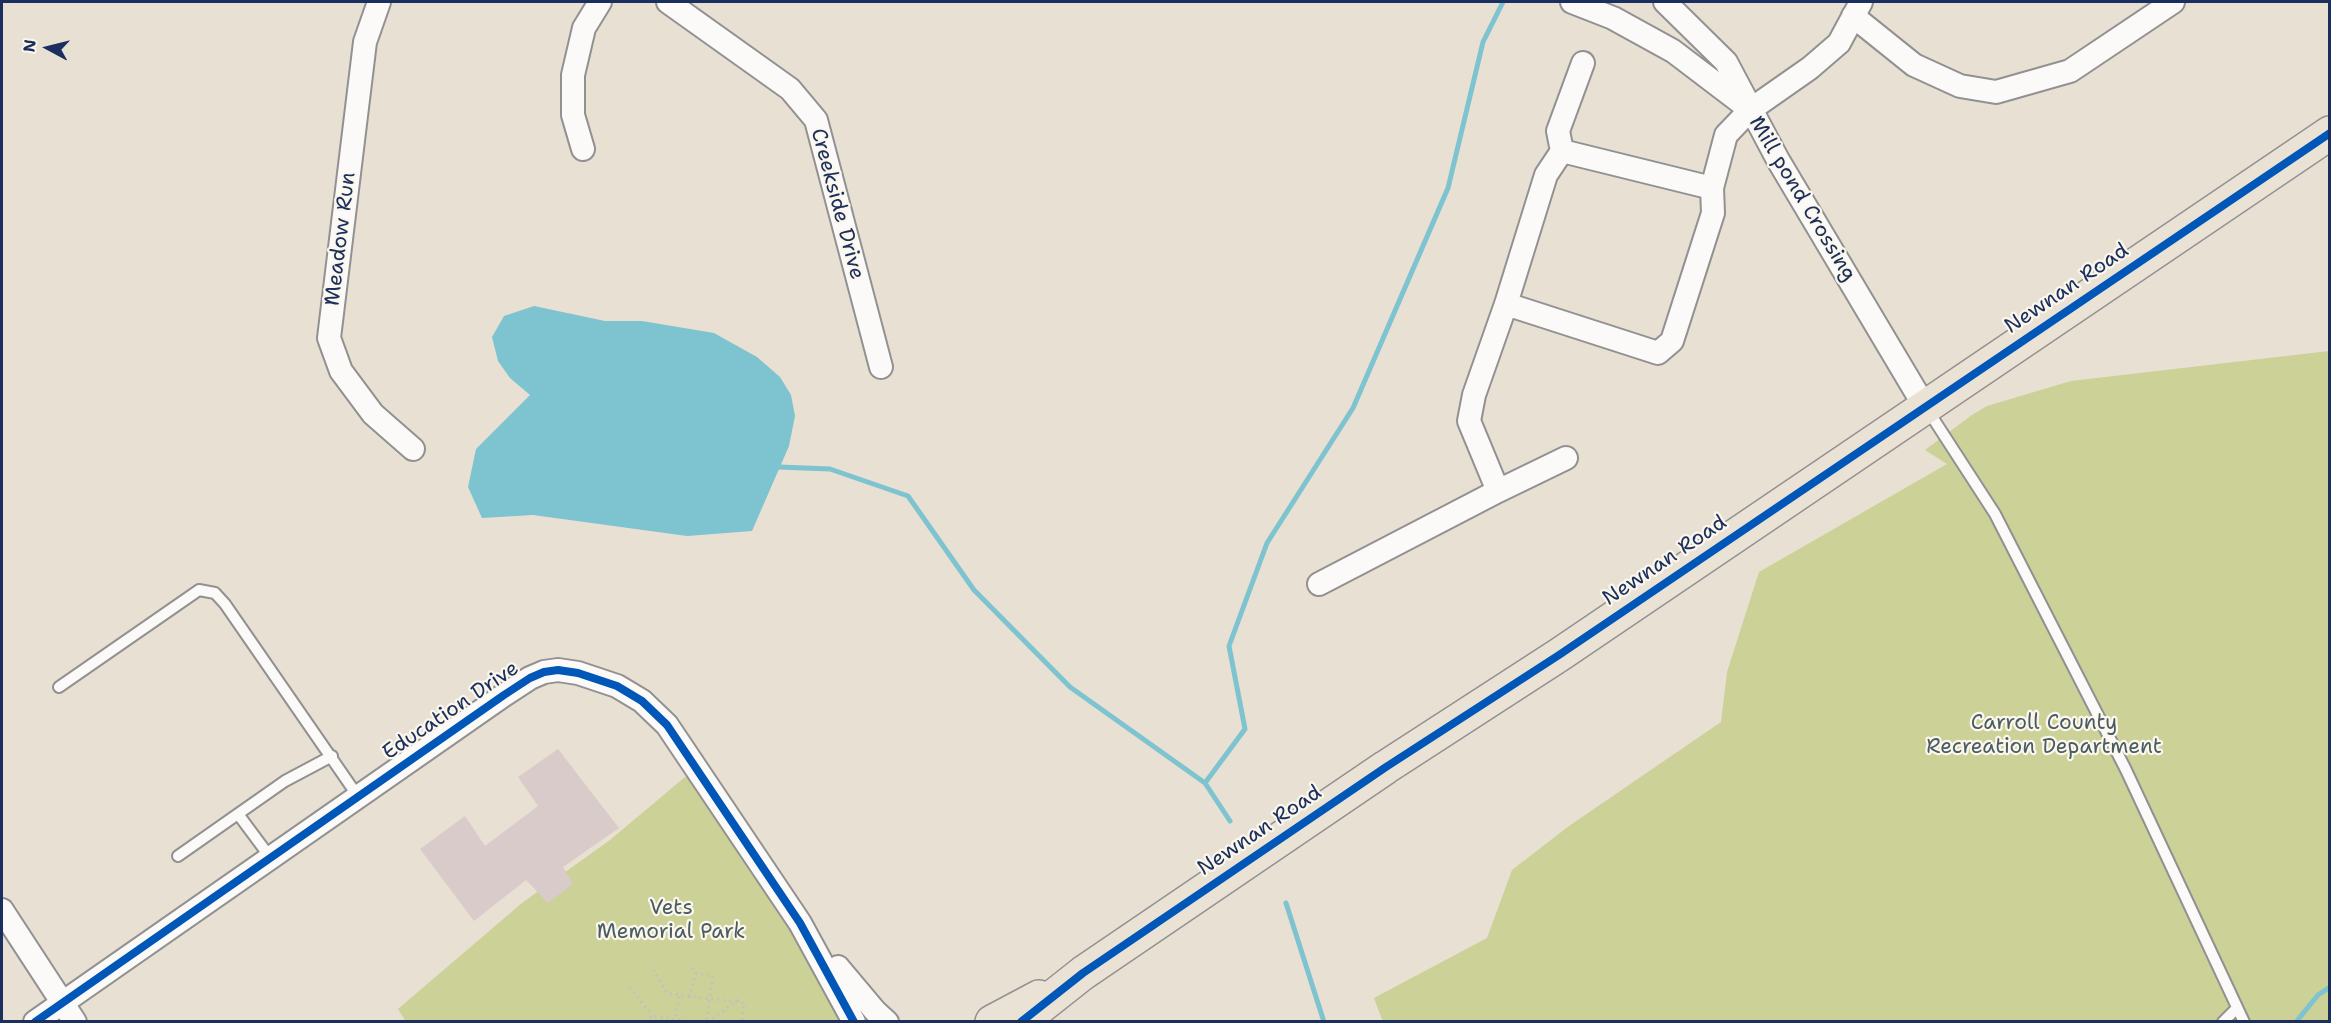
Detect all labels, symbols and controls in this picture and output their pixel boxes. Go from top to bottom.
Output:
north arrow [18,18,78,78]
text: N [18,38,41,53]
street label: Mill pond Crossing [1743,112,1861,286]
street label: Creekside Drive [805,126,869,282]
street label: Meadow Run [320,171,362,307]
street label: Newnan Road [2000,238,2134,340]
street label: Newnan Road [1598,510,1732,612]
street label: Education Drive [378,656,524,766]
park label: Carroll County Recreation Department [1926,711,2162,761]
street label: Newnan Road [1193,780,1327,882]
park label: Vets Memorial Park [597,896,745,946]

